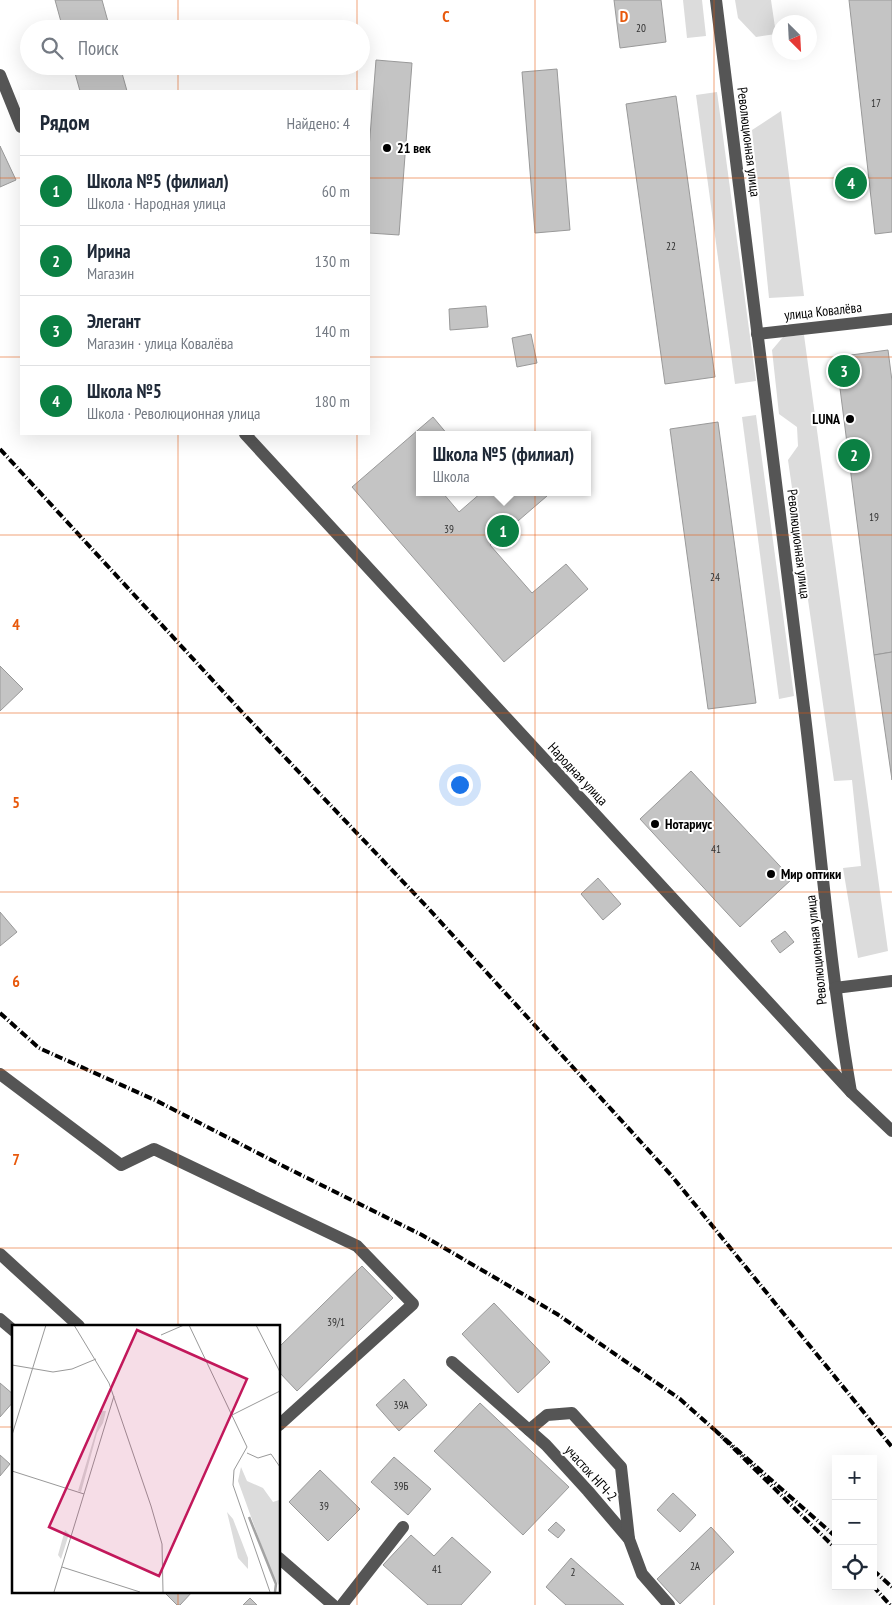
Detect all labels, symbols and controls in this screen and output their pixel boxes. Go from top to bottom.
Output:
text: C [442,6,450,26]
text: D [620,6,629,26]
north arrow [772,15,817,60]
search box [20,20,370,75]
house number: 20 [636,21,646,35]
icon: search [38,34,66,62]
text: Поиск [78,36,119,60]
street label: Революционная улица [733,86,765,198]
house number: 17 [871,96,881,110]
text: Рядом [40,109,90,136]
text: Найдено: 4 [287,113,350,133]
place label: 21 век [397,139,431,157]
marker: 21 век [381,142,393,154]
pin: 4 [835,164,867,202]
text: Школа №5 (филиал) [87,169,229,193]
text: 1 [52,181,60,201]
text: 60 m [322,181,350,201]
text: Школа · Народная улица [87,193,226,213]
text: Ирина [87,239,131,263]
house number: 22 [666,239,676,253]
text: 2 [52,251,60,271]
text: 130 m [315,251,350,271]
text: Магазин [87,263,134,283]
street label: улица Ковалёва [783,298,863,324]
text: Элегант [87,309,141,333]
text: 3 [52,321,60,341]
text: 140 m [315,321,350,341]
text: Магазин · улица Ковалёва [87,333,233,353]
pin: 3 [828,352,860,390]
text: Школа №5 [87,379,162,403]
text: 4 [52,391,60,411]
text: 180 m [315,391,350,411]
text: Школа · Революционная улица [87,403,260,423]
place label: LUNA [812,410,841,428]
marker: LUNA [844,413,856,425]
popup [416,431,591,496]
pin: 2 [838,436,870,474]
text: Школа №5 (филиал) [433,442,574,466]
text: Школа [433,466,470,486]
street label: Революционная улица [783,488,815,600]
house number: 19 [869,510,879,524]
pin: 1 [487,512,519,550]
house number: 39 [444,522,454,536]
house number: 24 [710,570,720,584]
text: 4 [12,614,20,634]
street label: Народная улица [544,739,612,809]
your location [447,772,473,798]
text: 5 [12,792,20,812]
place label: Нотариус [665,815,712,833]
marker: Нотариус [649,818,661,830]
house number: 41 [711,842,721,856]
place label: Мир оптики [781,865,841,883]
marker: Мир оптики [765,868,777,880]
street label: Революционная улица [801,894,831,1006]
text: 6 [12,971,20,991]
text: 7 [12,1149,20,1169]
house number: 39/1 [327,1315,345,1329]
inset map [12,1325,280,1592]
house number: 39А [393,1398,409,1412]
street label: участок НГЧ-2 [561,1441,621,1505]
map controls [832,1455,877,1590]
button: + [832,1455,877,1500]
house number: 39Б [394,1479,409,1493]
house number: 39 [319,1499,329,1513]
button: − [832,1500,877,1545]
button: locate [832,1545,877,1590]
house number: 2А [690,1559,701,1573]
house number: 41 [432,1562,442,1576]
house number: 2 [571,1565,576,1579]

